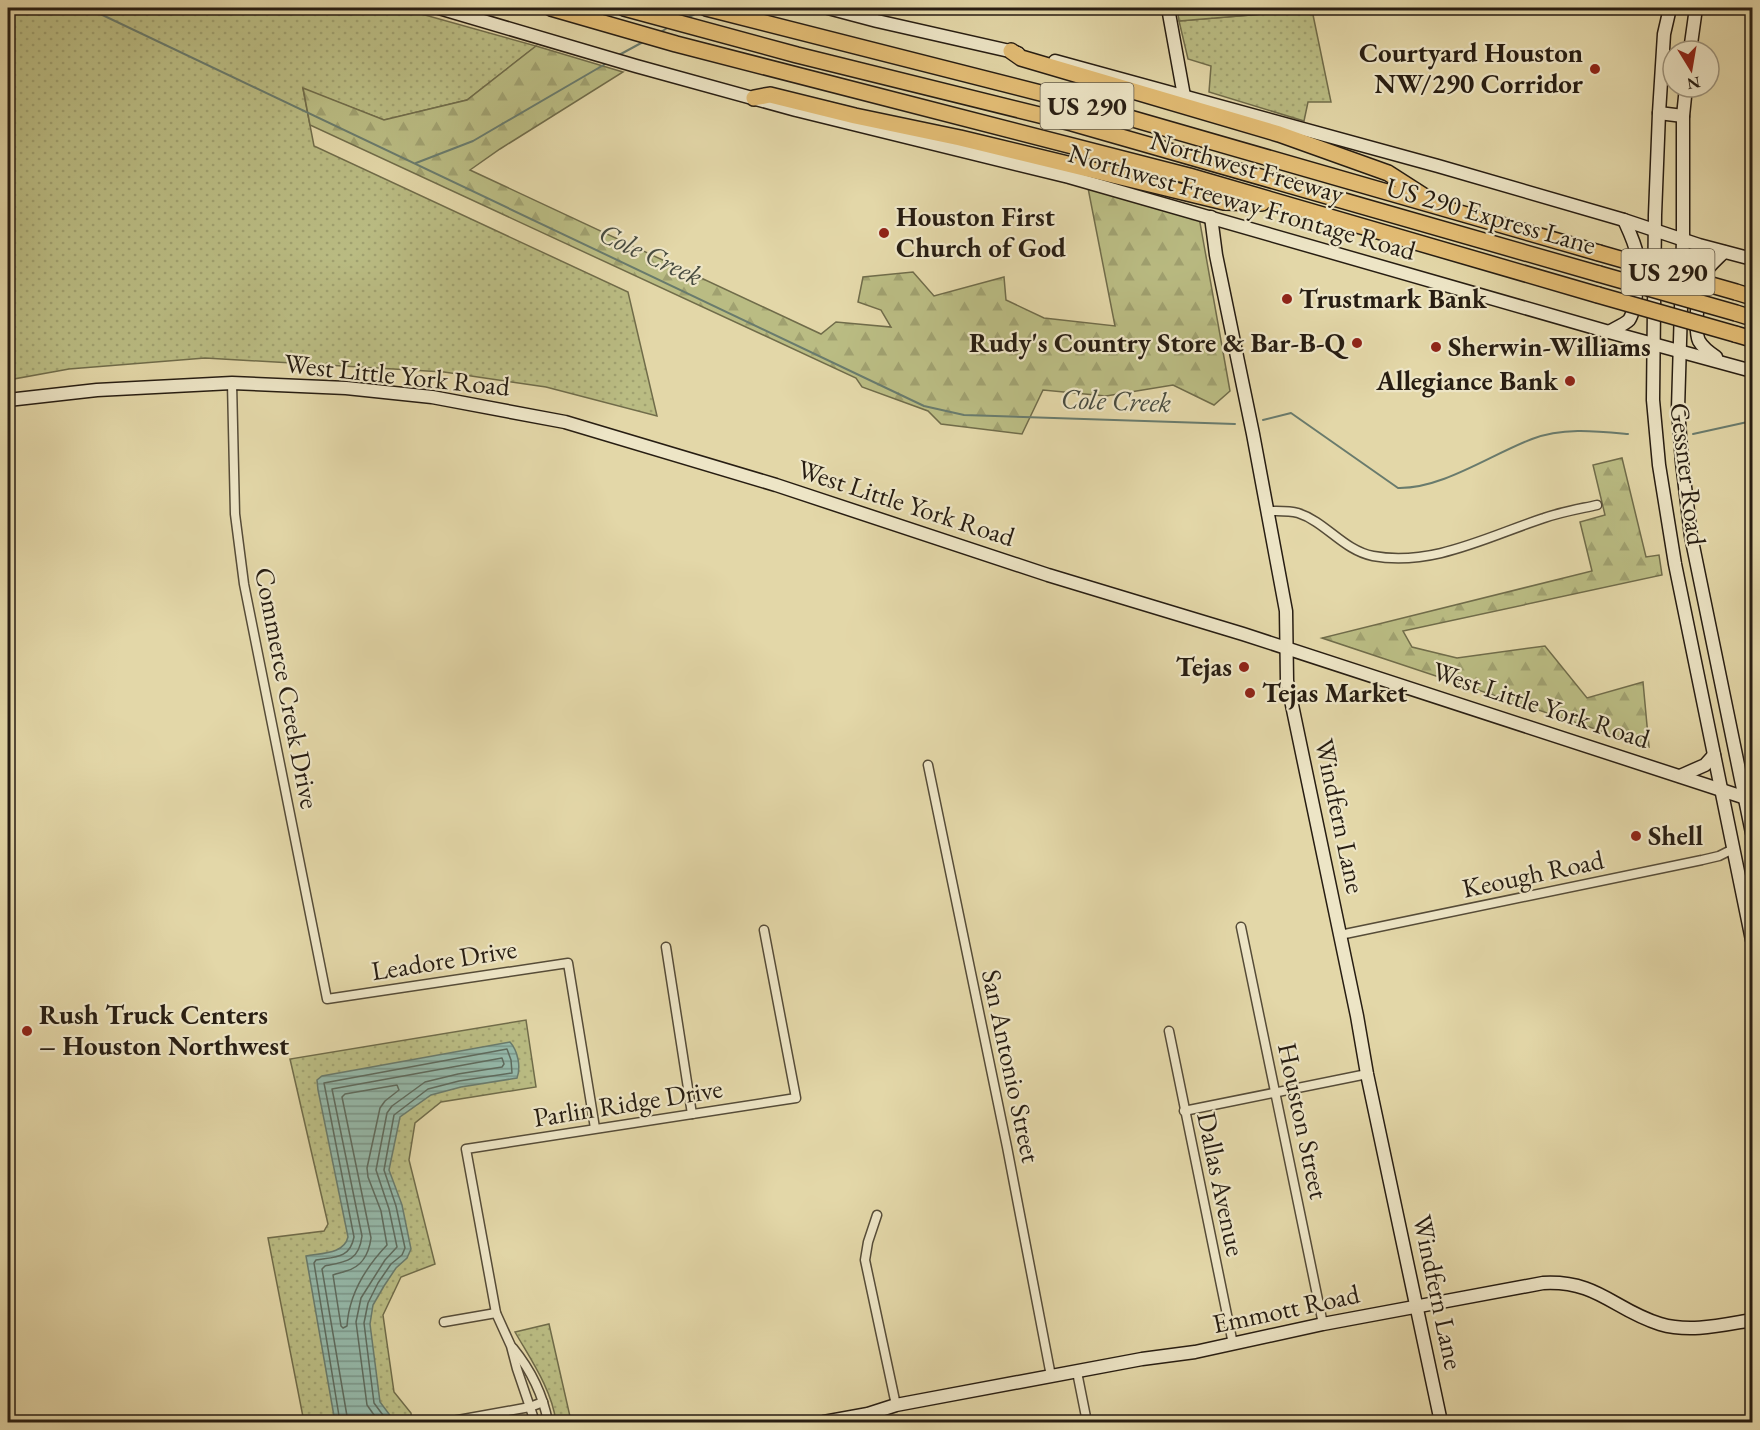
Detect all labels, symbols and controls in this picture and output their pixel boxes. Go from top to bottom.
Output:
place label: Courtyard Houston NW/290 Corridor [1359,35,1584,101]
north arrow [1661,39,1721,99]
marker: Courtyard Houston NW/290 Corridor [1588,62,1602,76]
text: N [1685,72,1702,95]
road number: US 290 [1040,83,1134,129]
street label: Northwest Freeway [1146,122,1348,211]
street label: Northwest Freeway Frontage Road [1064,135,1420,268]
street label: US 290 Express Lane [1382,169,1600,262]
place label: Houston First Church of God [896,199,1066,265]
water label: Cole Creek [593,214,709,294]
marker: Houston First Church of God [877,226,891,240]
road number: US 290 [1622,249,1714,295]
place label: Trustmark Bank [1299,281,1488,316]
marker: Trustmark Bank [1280,292,1294,306]
place label: Rudy's Country Store & Bar-B-Q [969,325,1348,360]
place label: Sherwin-Williams [1448,329,1651,364]
marker: Rudy's Country Store & Bar-B-Q [1350,336,1364,350]
marker: Sherwin-Williams [1429,340,1443,354]
street label: West Little York Road [282,345,512,404]
place label: Allegiance Bank [1375,363,1559,398]
marker: Allegiance Bank [1563,374,1577,388]
water label: Cole Creek [1060,380,1172,420]
street label: Gessner Road [1662,401,1715,548]
street label: West Little York Road [793,451,1020,554]
street label: Commerce Creek Drive [247,564,328,812]
place label: Tejas [1176,649,1232,684]
street label: West Little York Road [1428,653,1655,756]
marker: Tejas [1237,660,1251,674]
place label: Tejas Market [1262,675,1407,710]
marker: Tejas Market [1243,686,1257,700]
street label: Windfern Lane [1307,735,1374,896]
place label: Shell [1648,818,1703,853]
marker: Shell [1629,829,1643,843]
street label: Keough Road [1459,841,1607,906]
street label: Leadore Drive [369,931,519,988]
street label: San Antonio Street [974,966,1049,1166]
place label: Rush Truck Centers – Houston Northwest [39,997,289,1063]
marker: Rush Truck Centers – Houston Northwest [20,1024,34,1038]
street label: Houston Street [1270,1039,1337,1203]
street label: Parlin Ridge Drive [531,1070,725,1135]
street label: Dallas Avenue [1189,1109,1254,1259]
street label: Windfern Lane [1405,1211,1472,1372]
street label: Emmott Road [1209,1276,1363,1341]

